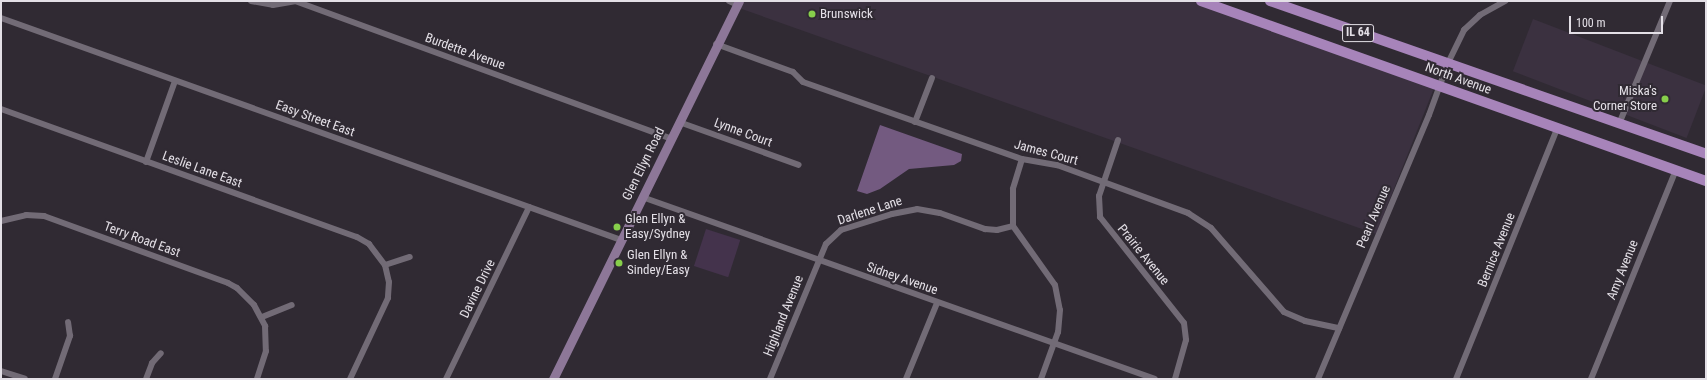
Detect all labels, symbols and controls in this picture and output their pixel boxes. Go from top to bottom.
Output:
place label: Brunswick [820,6,873,22]
scale bar [1571,8,1665,34]
marker: Brunswick [807,9,817,19]
text: 100 m [1576,16,1606,30]
road number: IL 64 [1342,23,1374,43]
street label: Burdette Avenue [423,30,507,74]
street label: North Avenue [1423,60,1493,98]
place label: Miska's Corner Store [1593,84,1657,115]
marker: Miska's Corner Store [1660,94,1670,104]
street label: Easy Street East [273,97,357,141]
street label: Lynne Court [712,115,774,151]
street label: Glen Ellyn Road [620,125,668,203]
street label: James Court [1012,137,1080,169]
street label: Leslie Lane East [160,148,244,192]
street label: Pearl Avenue [1354,183,1394,251]
street label: Darlene Lane [836,193,904,229]
street label: Bernice Avenue [1475,210,1519,290]
place label: Glen Ellyn & Easy/Sydney [625,212,690,243]
street label: Terry Road East [102,219,182,261]
marker: Glen Ellyn & Easy/Sydney [612,222,622,232]
street label: Prairie Avenue [1114,222,1172,288]
street label: Amy Avenue [1604,238,1642,302]
place label: Glen Ellyn & Sindey/Easy [627,248,690,279]
street label: Davine Drive [457,257,499,321]
marker: Glen Ellyn & Sindey/Easy [614,258,624,268]
street label: Sidney Avenue [864,260,940,298]
street label: Highland Avenue [761,273,807,359]

